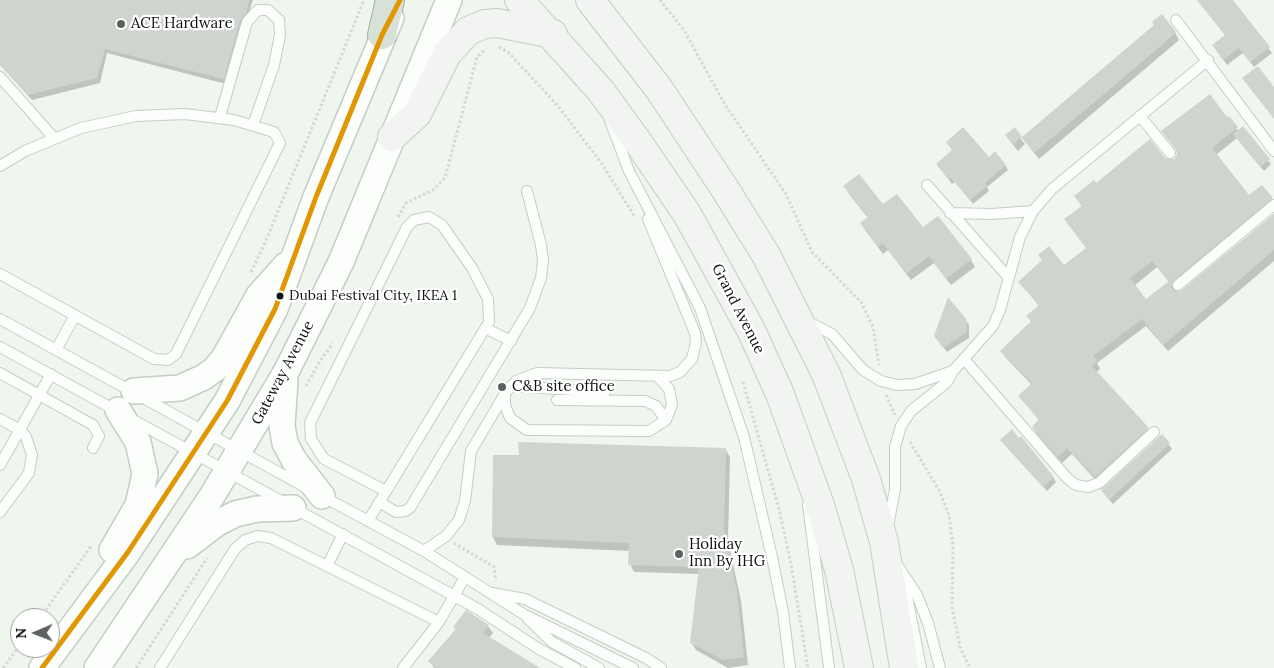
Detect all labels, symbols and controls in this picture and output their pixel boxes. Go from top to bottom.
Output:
place label: ACE Hardware [131,15,233,33]
marker: ACE Hardware [115,18,127,30]
street label: Grand Avenue [708,261,768,357]
place label: Dubai Festival City, IKEA 1 [289,288,457,304]
marker: Dubai Festival City, IKEA 1 [275,291,285,301]
street label: Gateway Avenue [248,318,318,428]
place label: C&B site office [512,378,615,396]
marker: C&B site office [496,381,508,393]
place label: Holiday Inn By IHG [689,536,765,571]
marker: Holiday Inn By IHG [673,548,685,560]
north arrow [10,608,60,658]
text: N [12,628,30,639]

